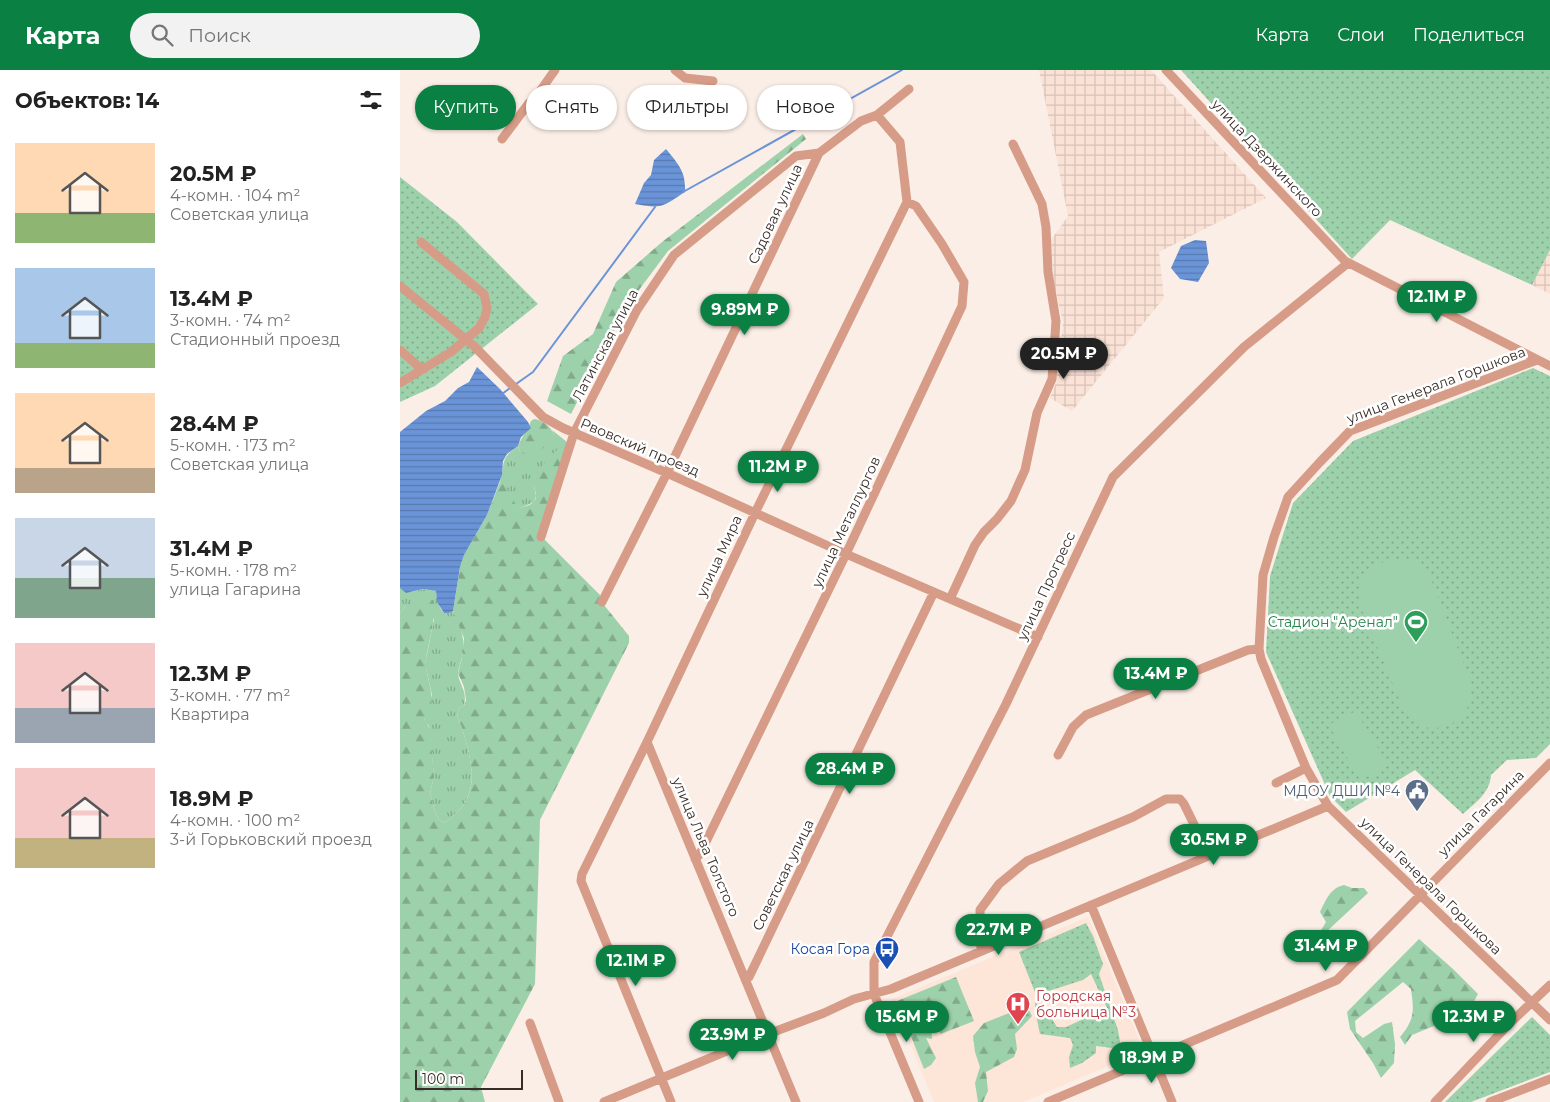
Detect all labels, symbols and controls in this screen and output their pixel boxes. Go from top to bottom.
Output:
search box [130,13,480,58]
text: Карта [25,21,100,50]
icon: search [148,21,176,49]
text: Поиск [188,24,251,47]
text: Карта [1255,24,1309,46]
text: Слои [1337,24,1385,46]
text: Поделиться [1413,24,1525,46]
chip: Купить [415,85,516,130]
chip: Снять [526,85,617,130]
chip: Фильтры [627,85,747,130]
chip: Новое [757,85,853,130]
icon: filters [357,86,385,114]
text: Объектов: 14 [15,88,159,113]
street label: улица Дзержинского [1207,95,1326,221]
text: 20.5M ₽ [170,161,257,186]
street label: Садовая улица [744,161,806,267]
icon: home [55,163,115,223]
text: 4-комн. · 104 m² [170,186,300,205]
text: Советская улица [170,205,309,224]
pin: 12.1M ₽ [1391,280,1483,323]
text: 13.4M ₽ [170,286,253,311]
street label: Латинская улица [568,286,642,404]
text: 12.1M ₽ [1408,287,1466,306]
icon: home [55,288,115,348]
pin: 9.89M ₽ [699,294,791,336]
text: 9.89M ₽ [711,300,779,319]
text: 3-комн. · 74 m² [170,311,291,330]
text: Стадионный проезд [170,330,340,349]
pin: 20.5M ₽ [1018,338,1110,380]
street label: улица Генерала Горшкова [1343,343,1528,428]
text: 20.5M ₽ [1031,344,1097,363]
text: 28.4M ₽ [170,411,259,436]
icon: home [55,413,115,473]
street label: Рвовский проезд [578,414,702,480]
text: 5-комн. · 173 m² [170,436,296,455]
pin: 11.2M ₽ [732,450,824,493]
street label: улица Металлургов [807,453,884,591]
text: Советская улица [170,455,309,474]
text: 11.2M ₽ [749,457,807,476]
street label: улица Мира [692,512,746,601]
street label: улица Прогресс [1012,529,1079,644]
text: 31.4M ₽ [170,536,253,561]
icon: home [55,538,115,598]
text: 5-комн. · 178 m² [170,561,297,580]
text: улица Гагарина [170,580,301,599]
sports icon: Стадион "Аренал" [1403,609,1429,643]
place label: Стадион "Аренал" [1268,613,1398,631]
pin: 13.4M ₽ [1110,658,1202,700]
text: 12.3M ₽ [170,661,251,686]
icon: home [55,663,115,723]
text: 13.4M ₽ [1124,664,1188,683]
text: 3-комн. · 77 m² [170,686,290,705]
text: Квартира [170,705,250,724]
pin: 28.4M ₽ [804,752,896,795]
text: 28.4M ₽ [816,759,884,778]
street label: улица Гагарина [1433,766,1528,861]
street label: улица Льва Толстого [668,774,744,920]
public building icon: МДОУ ДШИ №4 [1404,778,1430,812]
place label: МДОУ ДШИ №4 [1283,782,1401,800]
text: 18.9M ₽ [170,786,253,811]
icon: home [55,788,115,848]
text: 4-комн. · 100 m² [170,811,300,830]
street label: улица Генерала Горшкова [1356,813,1506,959]
street label: Советская улица [748,816,818,934]
pin: 30.5M ₽ [1168,824,1260,866]
text: 3-й Горьковский проезд [170,830,372,849]
text: 30.5M ₽ [1181,830,1247,849]
pin: 22.7M ₽ [953,914,1045,956]
text: 22.7M ₽ [966,920,1032,939]
pin: 31.4M ₽ [1280,930,1372,972]
bus stop icon: Косая Гора [874,936,900,970]
text: 31.4M ₽ [1294,936,1358,955]
place label: Косая Гора [791,940,870,958]
pin: 12.1M ₽ [590,944,682,987]
text: 12.1M ₽ [607,951,665,970]
place label: Городская больница №3 [1036,987,1136,1021]
hospital icon: Городская больница №3 [1005,991,1031,1025]
pin: 15.6M ₽ [861,1000,953,1043]
pin: 12.3M ₽ [1428,1000,1520,1043]
text: 15.6M ₽ [876,1007,938,1026]
text: 12.3M ₽ [1443,1007,1505,1026]
pin: 23.9M ₽ [687,1018,779,1061]
text: 23.9M ₽ [700,1025,766,1044]
pin: 18.9M ₽ [1106,1042,1198,1084]
text: 18.9M ₽ [1120,1048,1184,1067]
scale bar [415,1067,522,1090]
text: 100 m [422,1070,464,1088]

